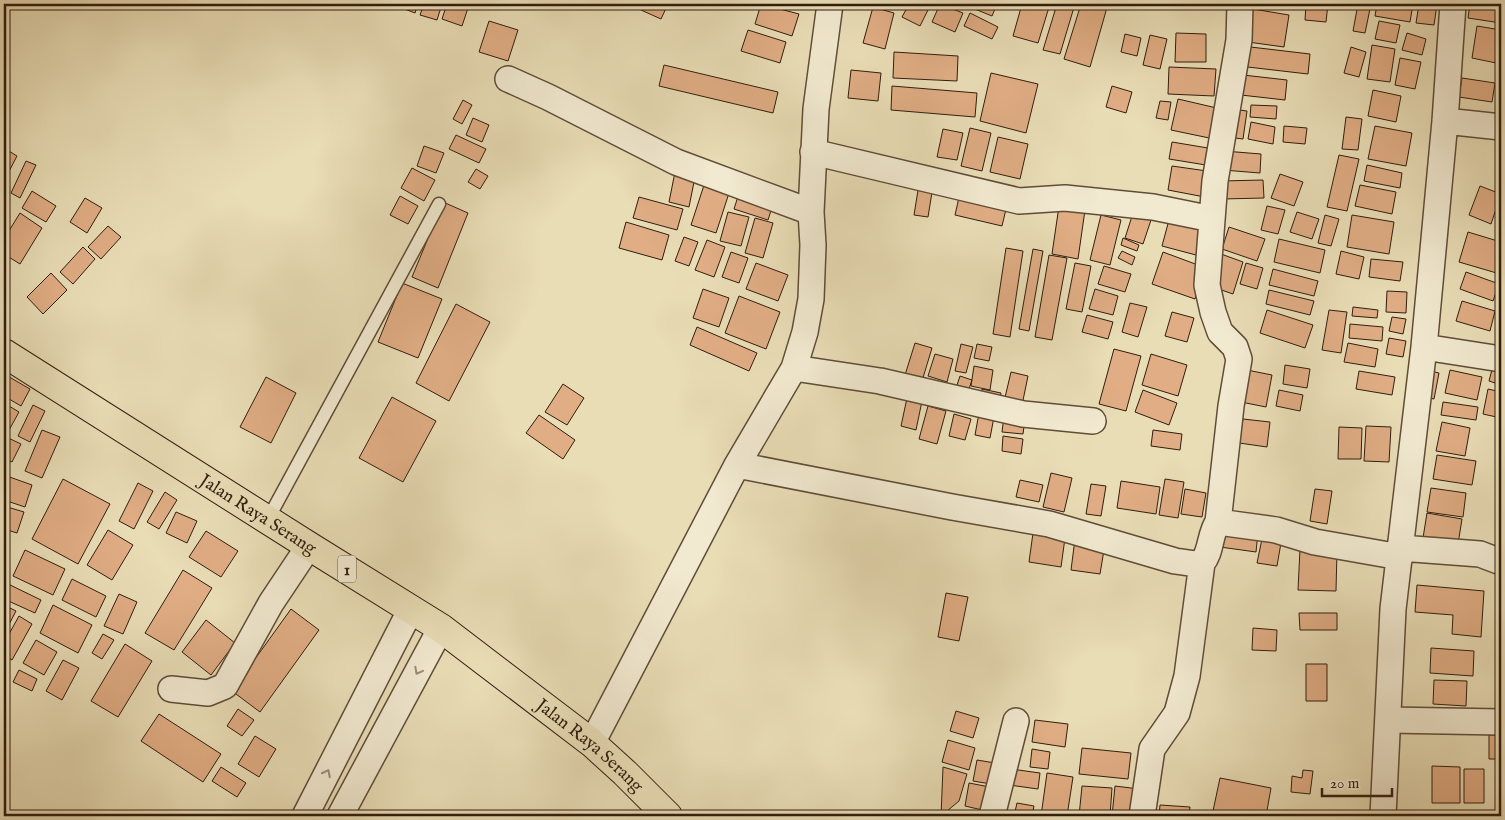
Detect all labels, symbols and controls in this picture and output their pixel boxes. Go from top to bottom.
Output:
street label: Jalan Raya Serang [193,469,320,561]
road number: 1 [338,556,356,582]
one-way arrow [414,665,424,674]
street label: Jalan Raya Serang [529,693,648,798]
scale bar [1322,765,1392,797]
one-way arrow [321,769,331,778]
text: 20 m [1330,774,1360,793]

